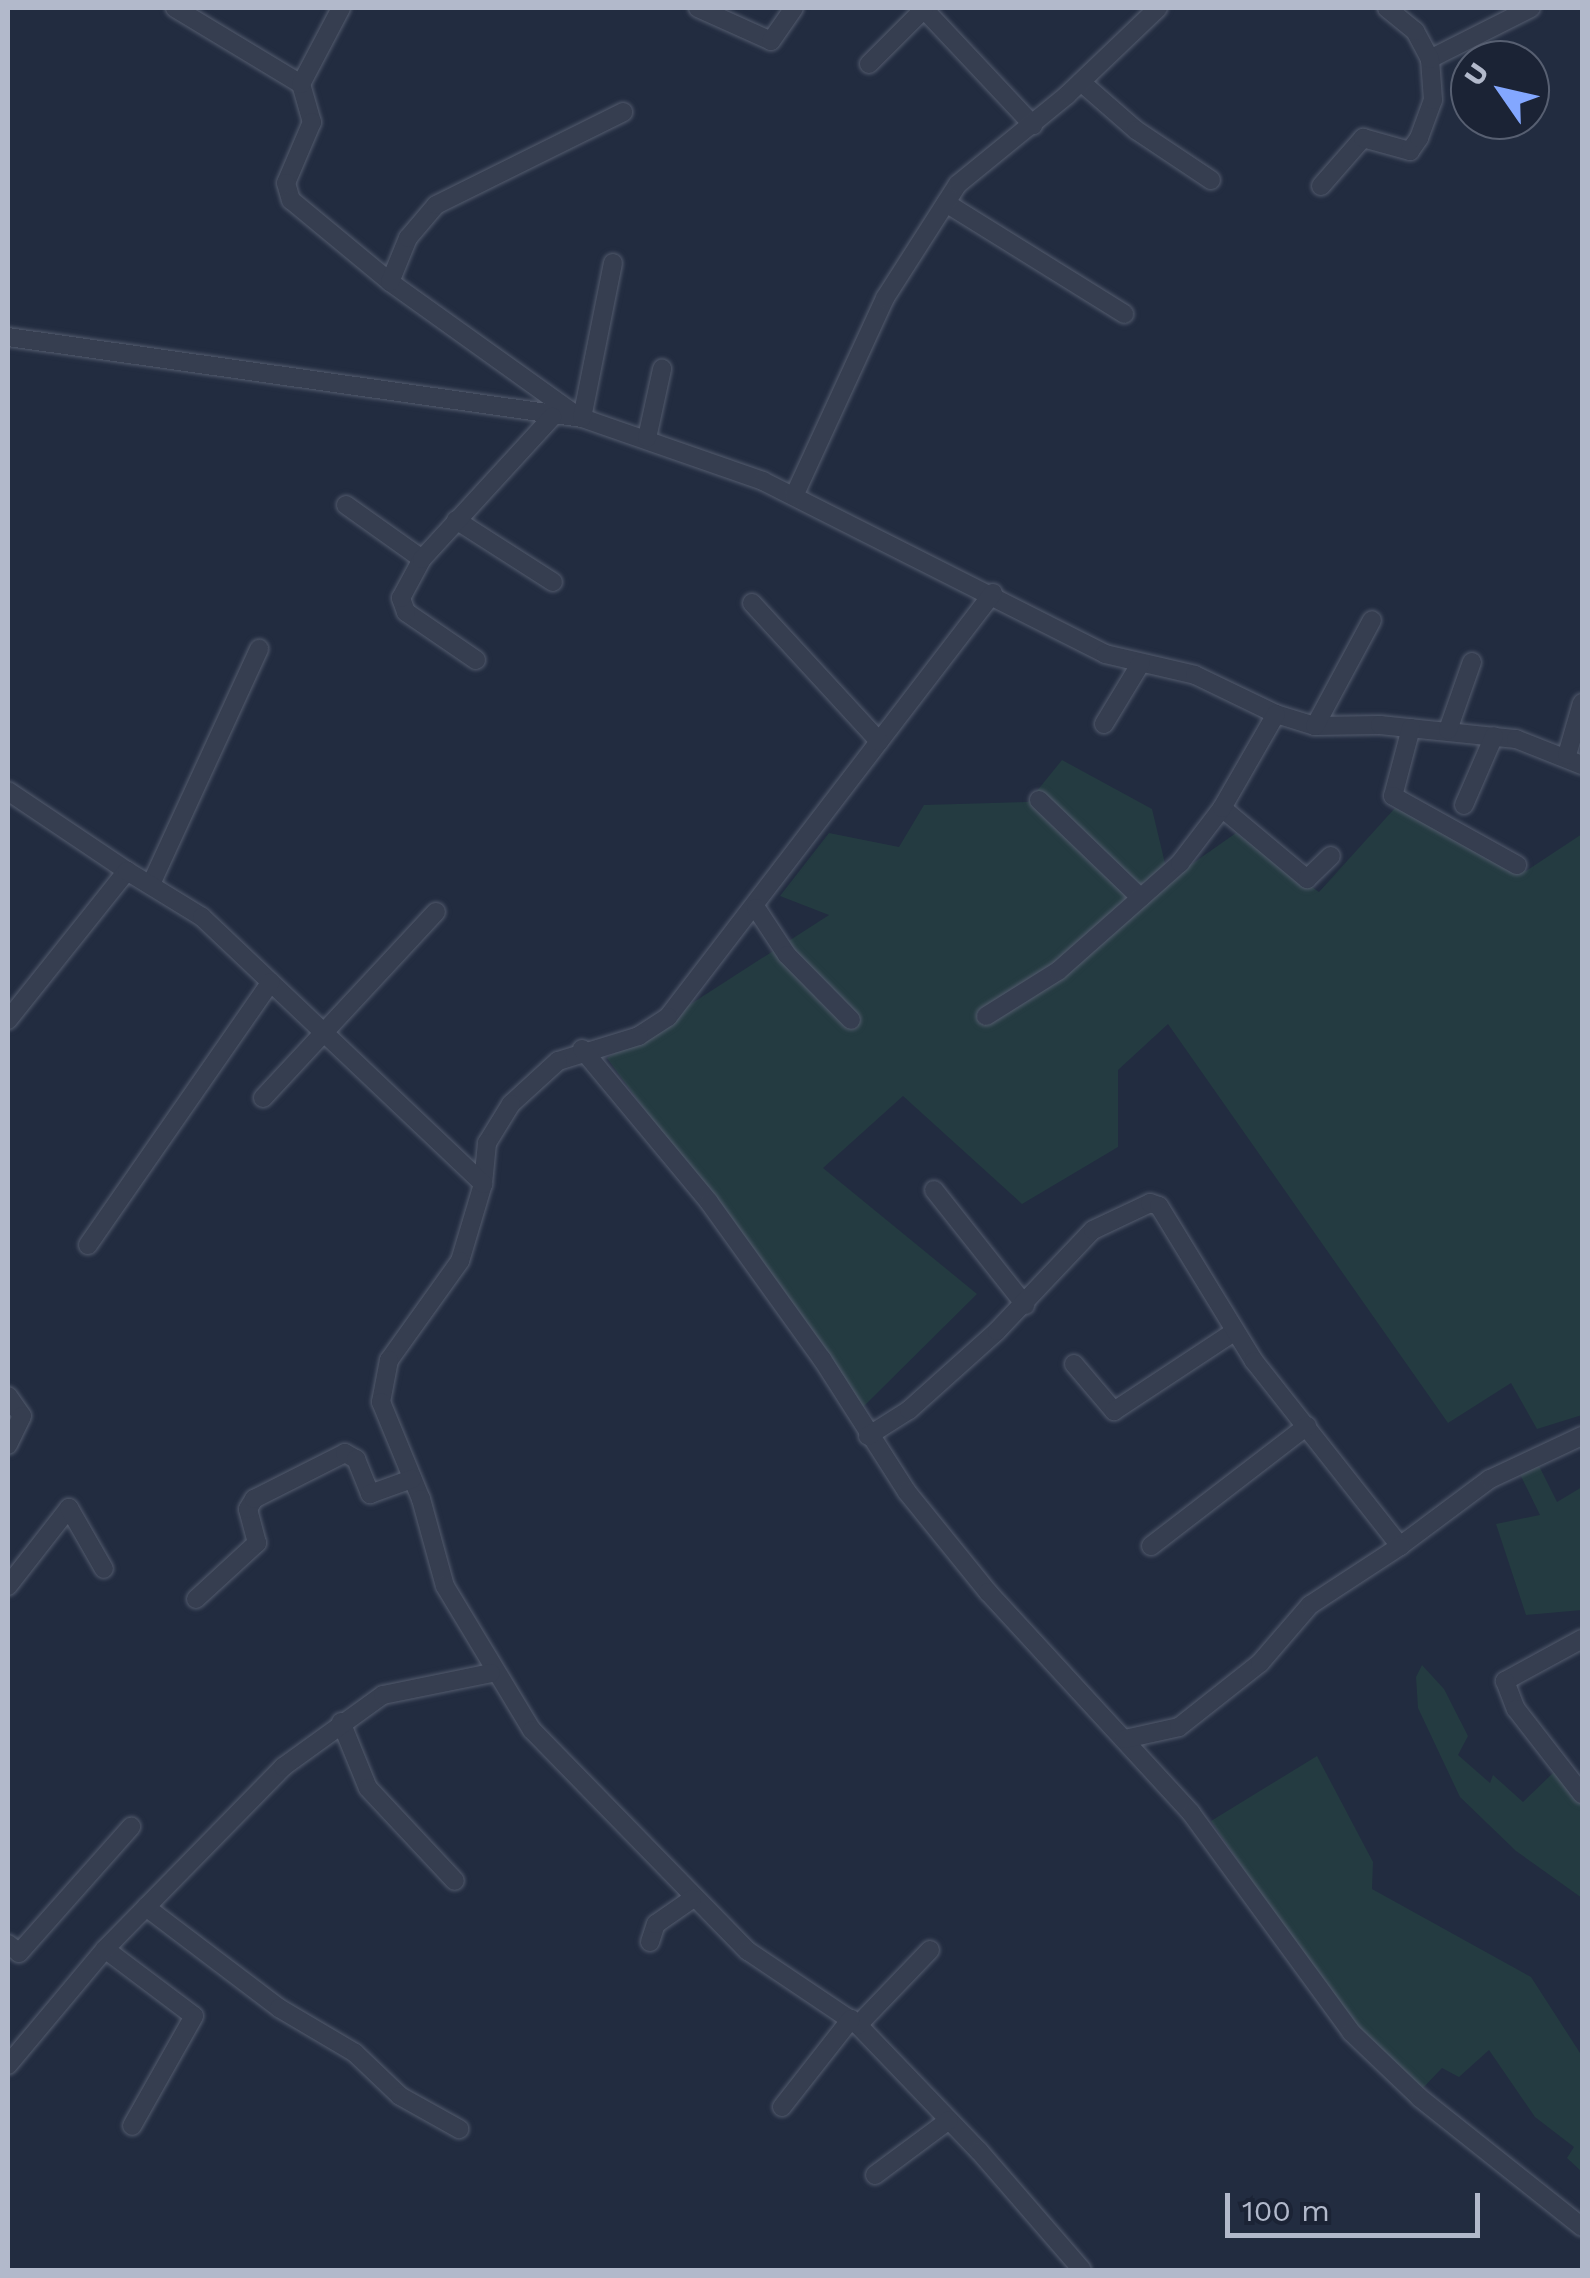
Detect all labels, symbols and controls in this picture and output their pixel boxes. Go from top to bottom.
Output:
north arrow [1450,40,1550,140]
text: U [1457,57,1496,92]
scale bar [1230,2173,1485,2235]
text: 100 m [1242,2193,1330,2228]

